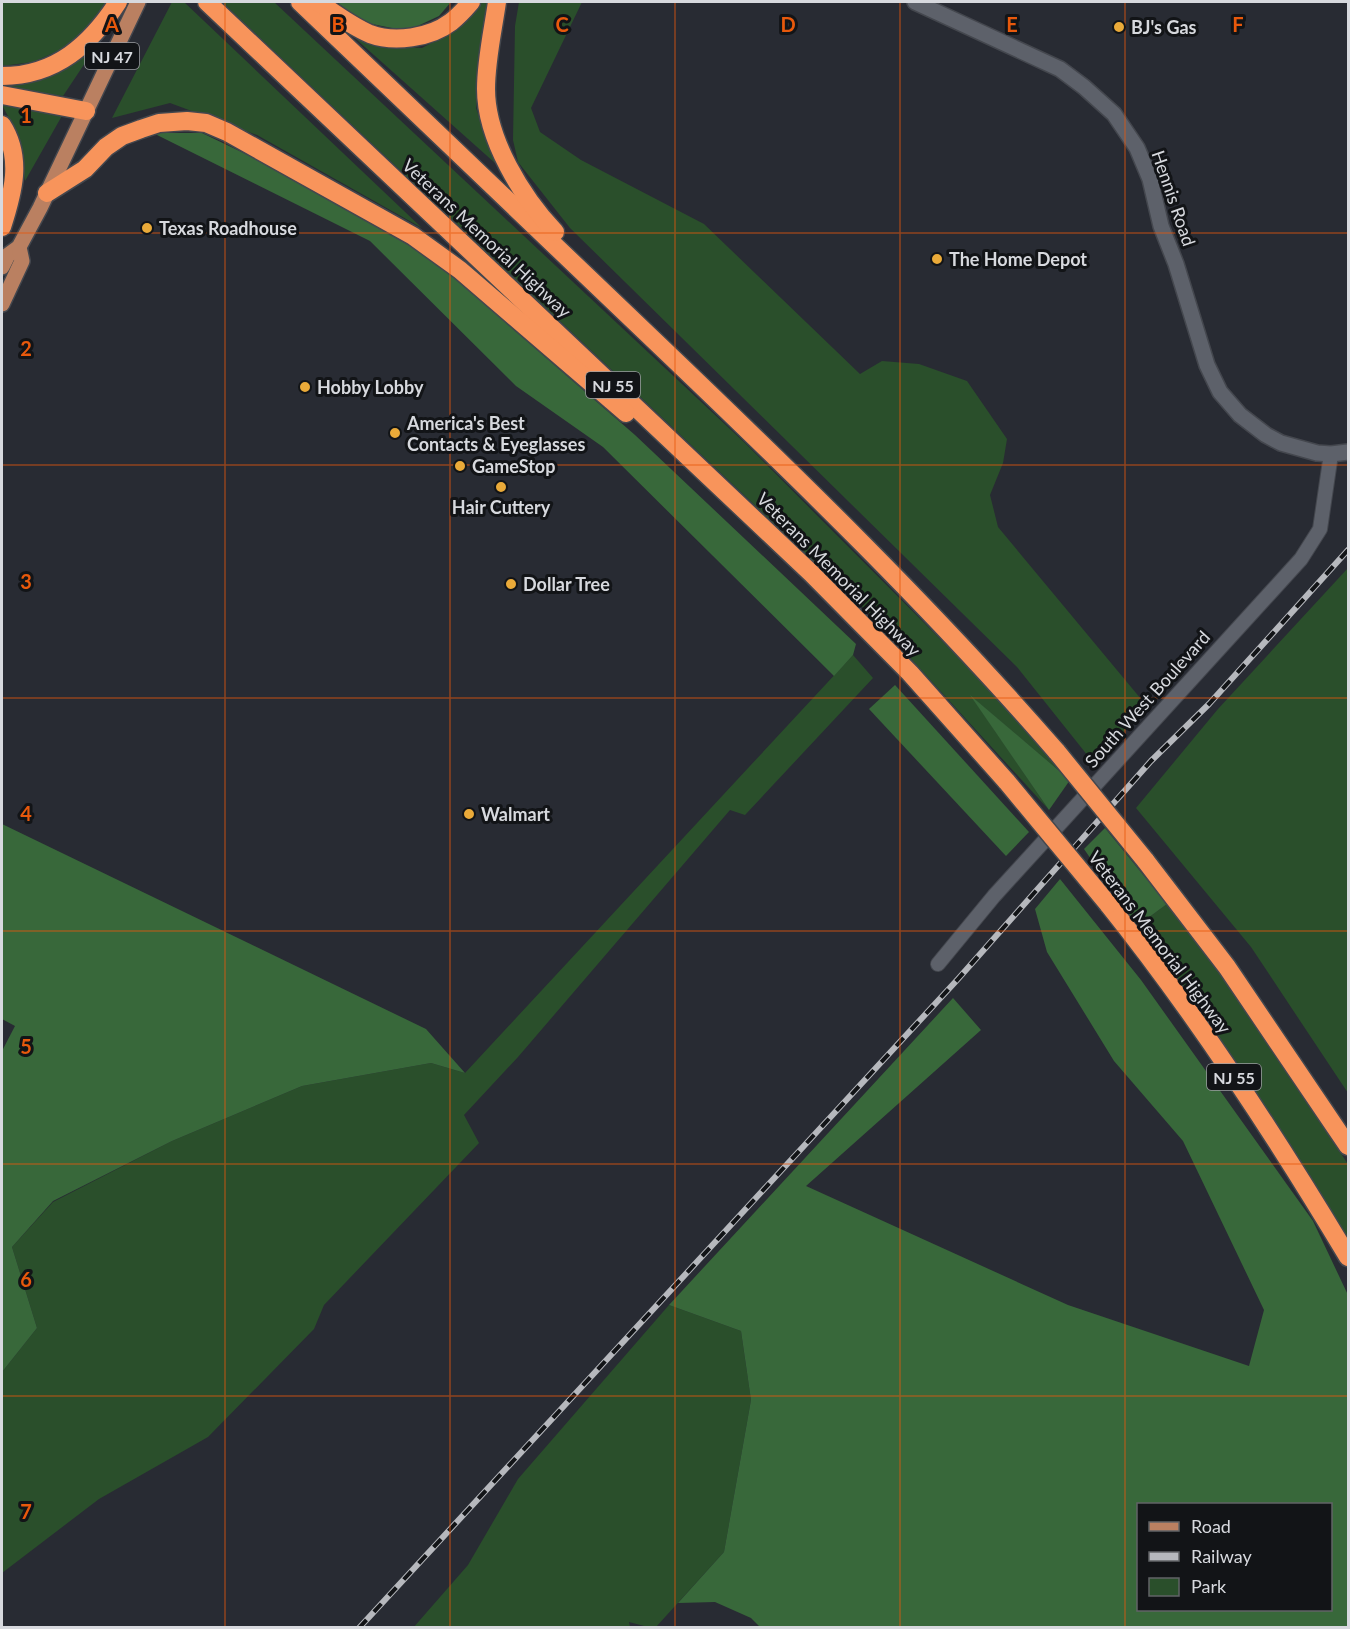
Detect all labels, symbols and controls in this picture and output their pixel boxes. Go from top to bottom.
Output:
text: A [104,12,119,36]
text: B [331,12,345,36]
text: C [555,12,569,36]
text: D [780,12,796,36]
text: E [1006,12,1018,36]
text: F [1232,12,1244,36]
place label: BJ's Gas [1131,16,1197,38]
marker: BJ's Gas [1112,20,1126,34]
road number: NJ 47 [85,43,139,69]
text: 1 [20,103,32,127]
street label: Hennis Road [1147,147,1201,249]
street label: Veterans Memorial Highway [398,154,577,323]
place label: Texas Roadhouse [159,217,297,239]
marker: Texas Roadhouse [140,221,154,235]
place label: The Home Depot [949,248,1087,270]
marker: The Home Depot [930,252,944,266]
text: 2 [20,336,32,360]
road number: NJ 55 [586,372,640,398]
place label: Hobby Lobby [317,376,424,398]
marker: Hobby Lobby [298,380,312,394]
place label: America's Best Contacts & Eyeglasses [406,412,585,455]
marker: America's Best Contacts & Eyeglasses [388,426,402,440]
place label: GameStop [472,455,555,477]
marker: GameStop [453,459,467,473]
marker: Hair Cuttery [494,480,508,494]
street label: Veterans Memorial Highway [752,487,926,661]
place label: Hair Cuttery [452,496,551,518]
text: 3 [20,569,32,593]
place label: Dollar Tree [523,573,610,595]
marker: Dollar Tree [504,577,518,591]
street label: South West Boulevard [1080,626,1214,772]
text: 4 [20,801,32,825]
place label: Walmart [481,803,550,825]
marker: Walmart [462,807,476,821]
street label: Veterans Memorial Highway [1084,846,1236,1038]
text: 5 [20,1034,32,1058]
road number: NJ 55 [1207,1064,1261,1090]
text: 6 [20,1267,32,1291]
text: 7 [20,1499,32,1523]
legend [1137,1503,1332,1611]
text: Road [1191,1515,1231,1537]
text: Railway [1191,1545,1252,1567]
text: Park [1191,1575,1227,1597]

